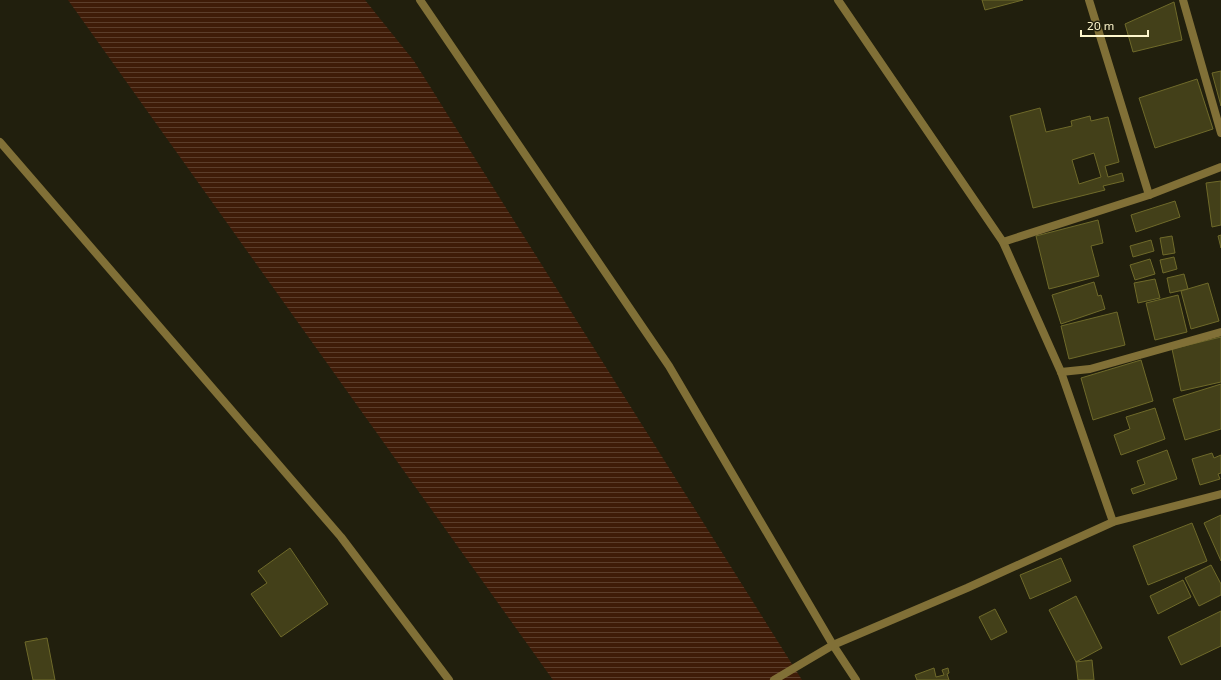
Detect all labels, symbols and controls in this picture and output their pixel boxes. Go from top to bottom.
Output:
scale bar [1081,12,1148,38]
text: 20 m [1087,18,1114,32]

